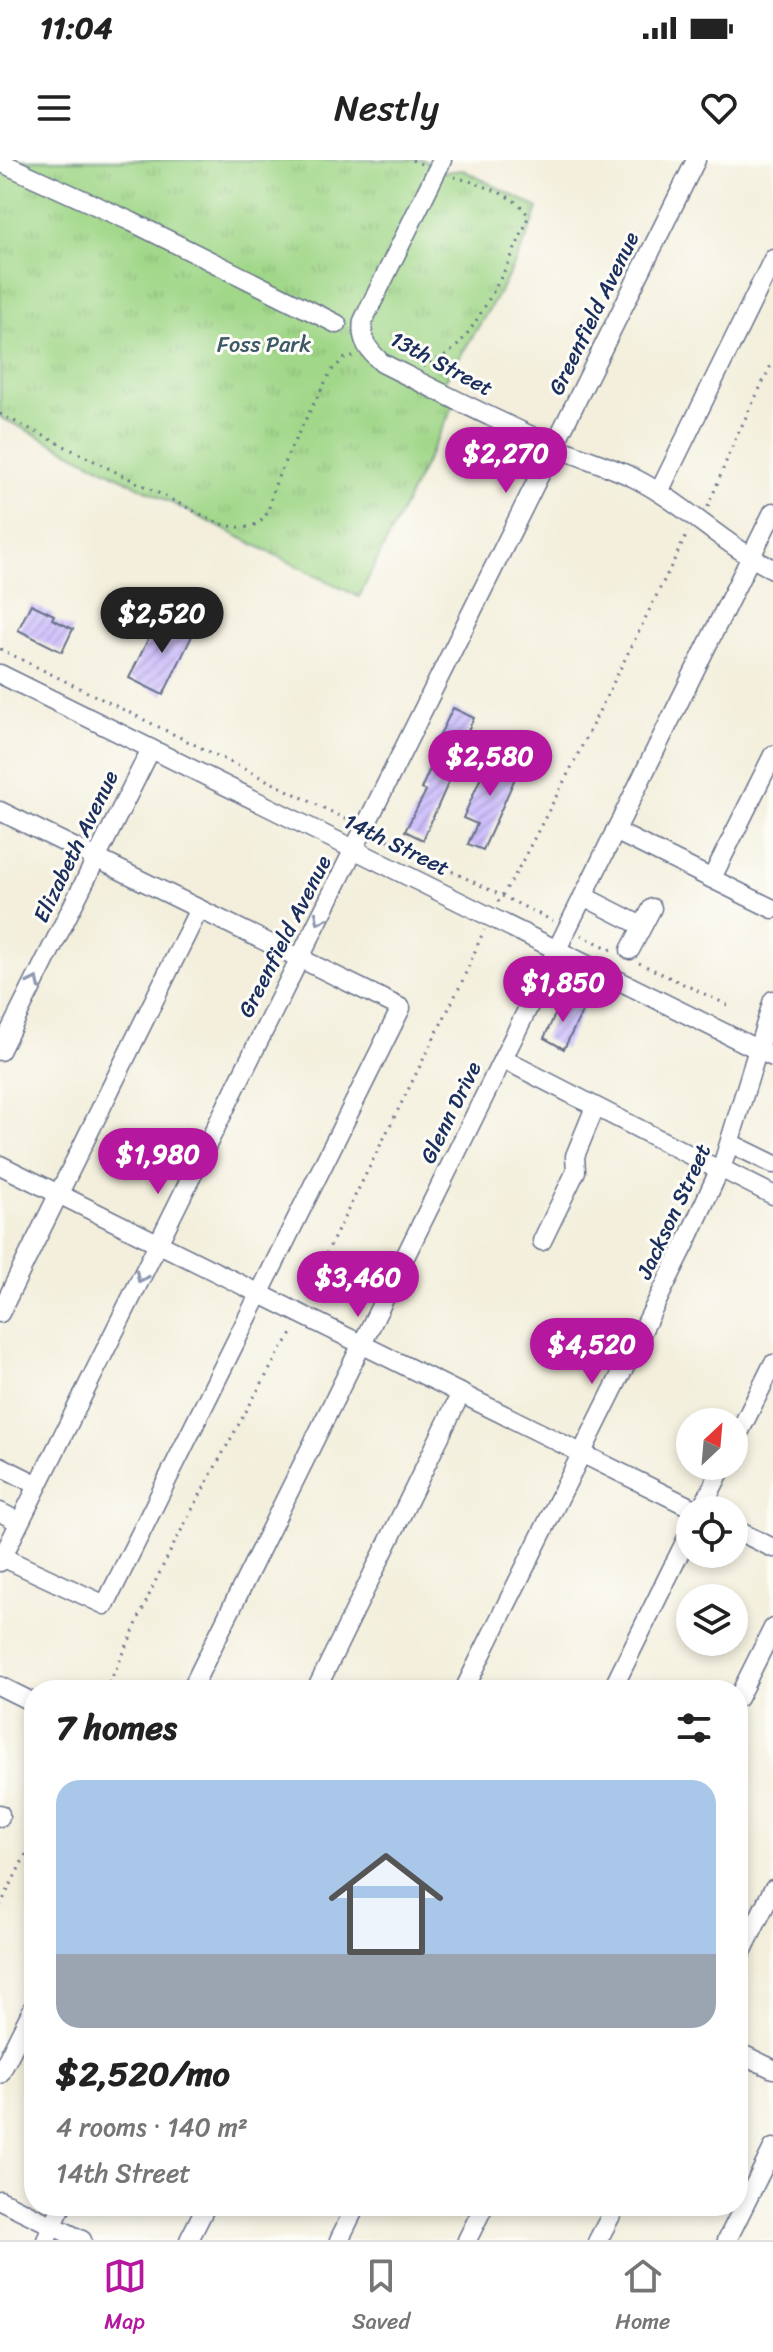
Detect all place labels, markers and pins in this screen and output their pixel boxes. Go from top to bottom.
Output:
pin: $2,270 [441,427,571,495]
pin: $2,520 [97,587,227,655]
pin: $2,580 [425,730,555,798]
pin: $1,850 [498,956,628,1024]
pin: $1,980 [93,1128,223,1196]
pin: $3,460 [293,1251,423,1319]
pin: $4,520 [527,1318,657,1386]

